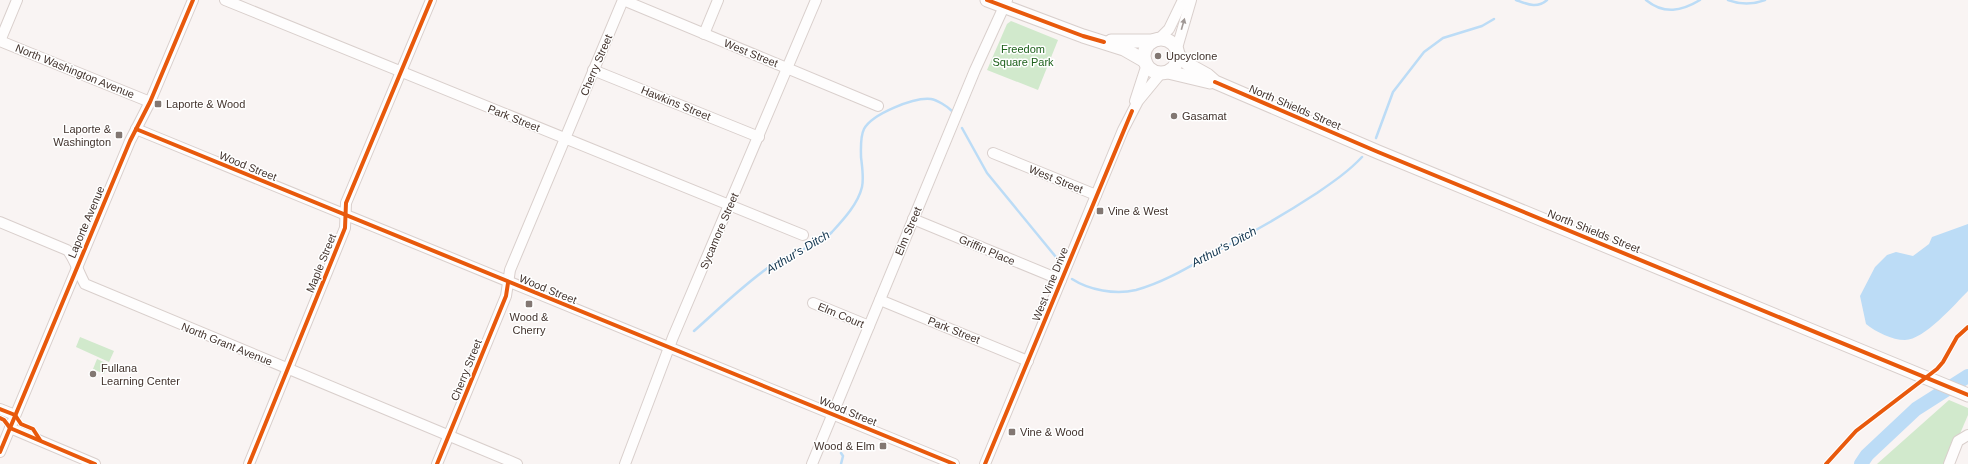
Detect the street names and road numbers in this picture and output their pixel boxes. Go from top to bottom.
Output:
street label: Cherry Street [578,33,614,97]
street label: West Street [722,37,780,69]
street label: North Washington Avenue [14,42,136,100]
street label: North Shields Street [1247,82,1343,132]
street label: Hawkins Street [639,84,713,122]
street label: Park Street [486,102,542,134]
street label: Wood Street [217,149,279,183]
street label: West Street [1027,163,1085,195]
street label: Laporte Avenue [65,184,107,260]
street label: Sycamore Street [697,191,741,271]
street label: Elm Street [892,205,924,257]
street label: North Shields Street [1546,207,1642,255]
street label: Maple Street [304,232,338,294]
street label: Griffin Place [957,233,1017,267]
street label: West Vine Drive [1030,245,1070,323]
street label: Wood Street [517,272,579,306]
street label: Elm Court [816,300,866,330]
street label: Park Street [926,314,982,346]
street label: North Grant Avenue [180,320,274,368]
street label: Cherry Street [448,337,484,403]
street label: Wood Street [817,394,879,428]

